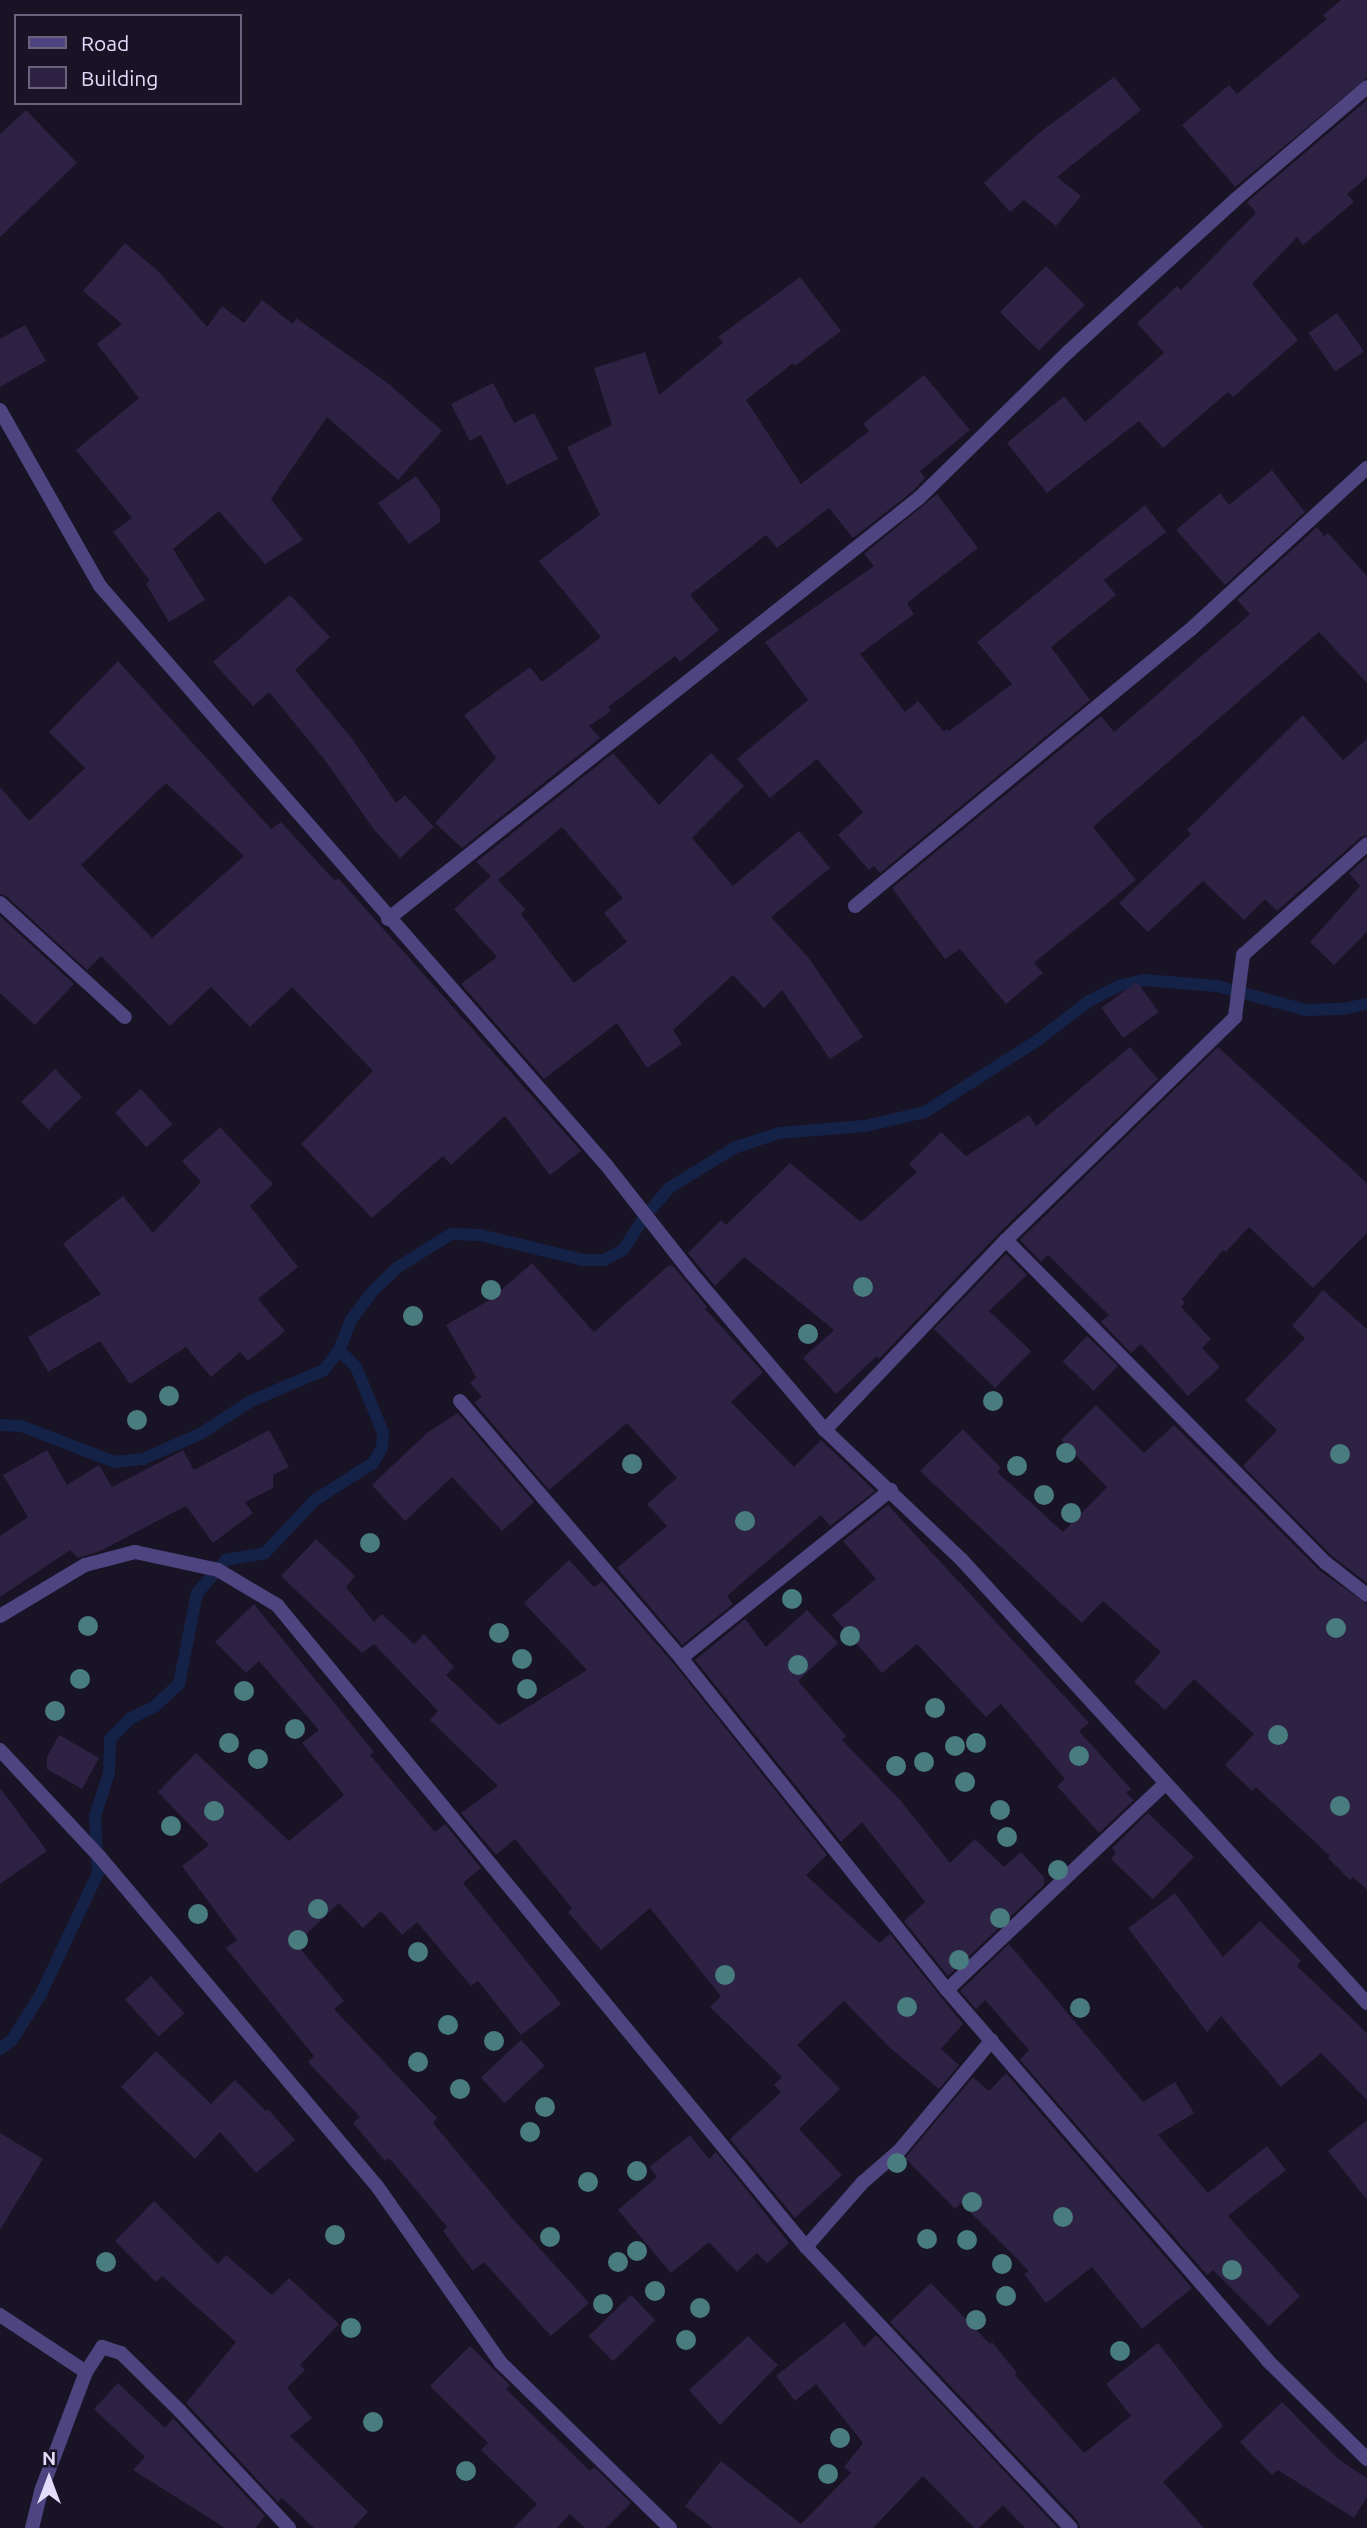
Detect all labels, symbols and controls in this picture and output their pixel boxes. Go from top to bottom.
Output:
legend [14,14,242,105]
text: Road [81,31,129,55]
text: Building [81,66,158,90]
north arrow [14,2444,84,2514]
text: N [42,2447,56,2469]

